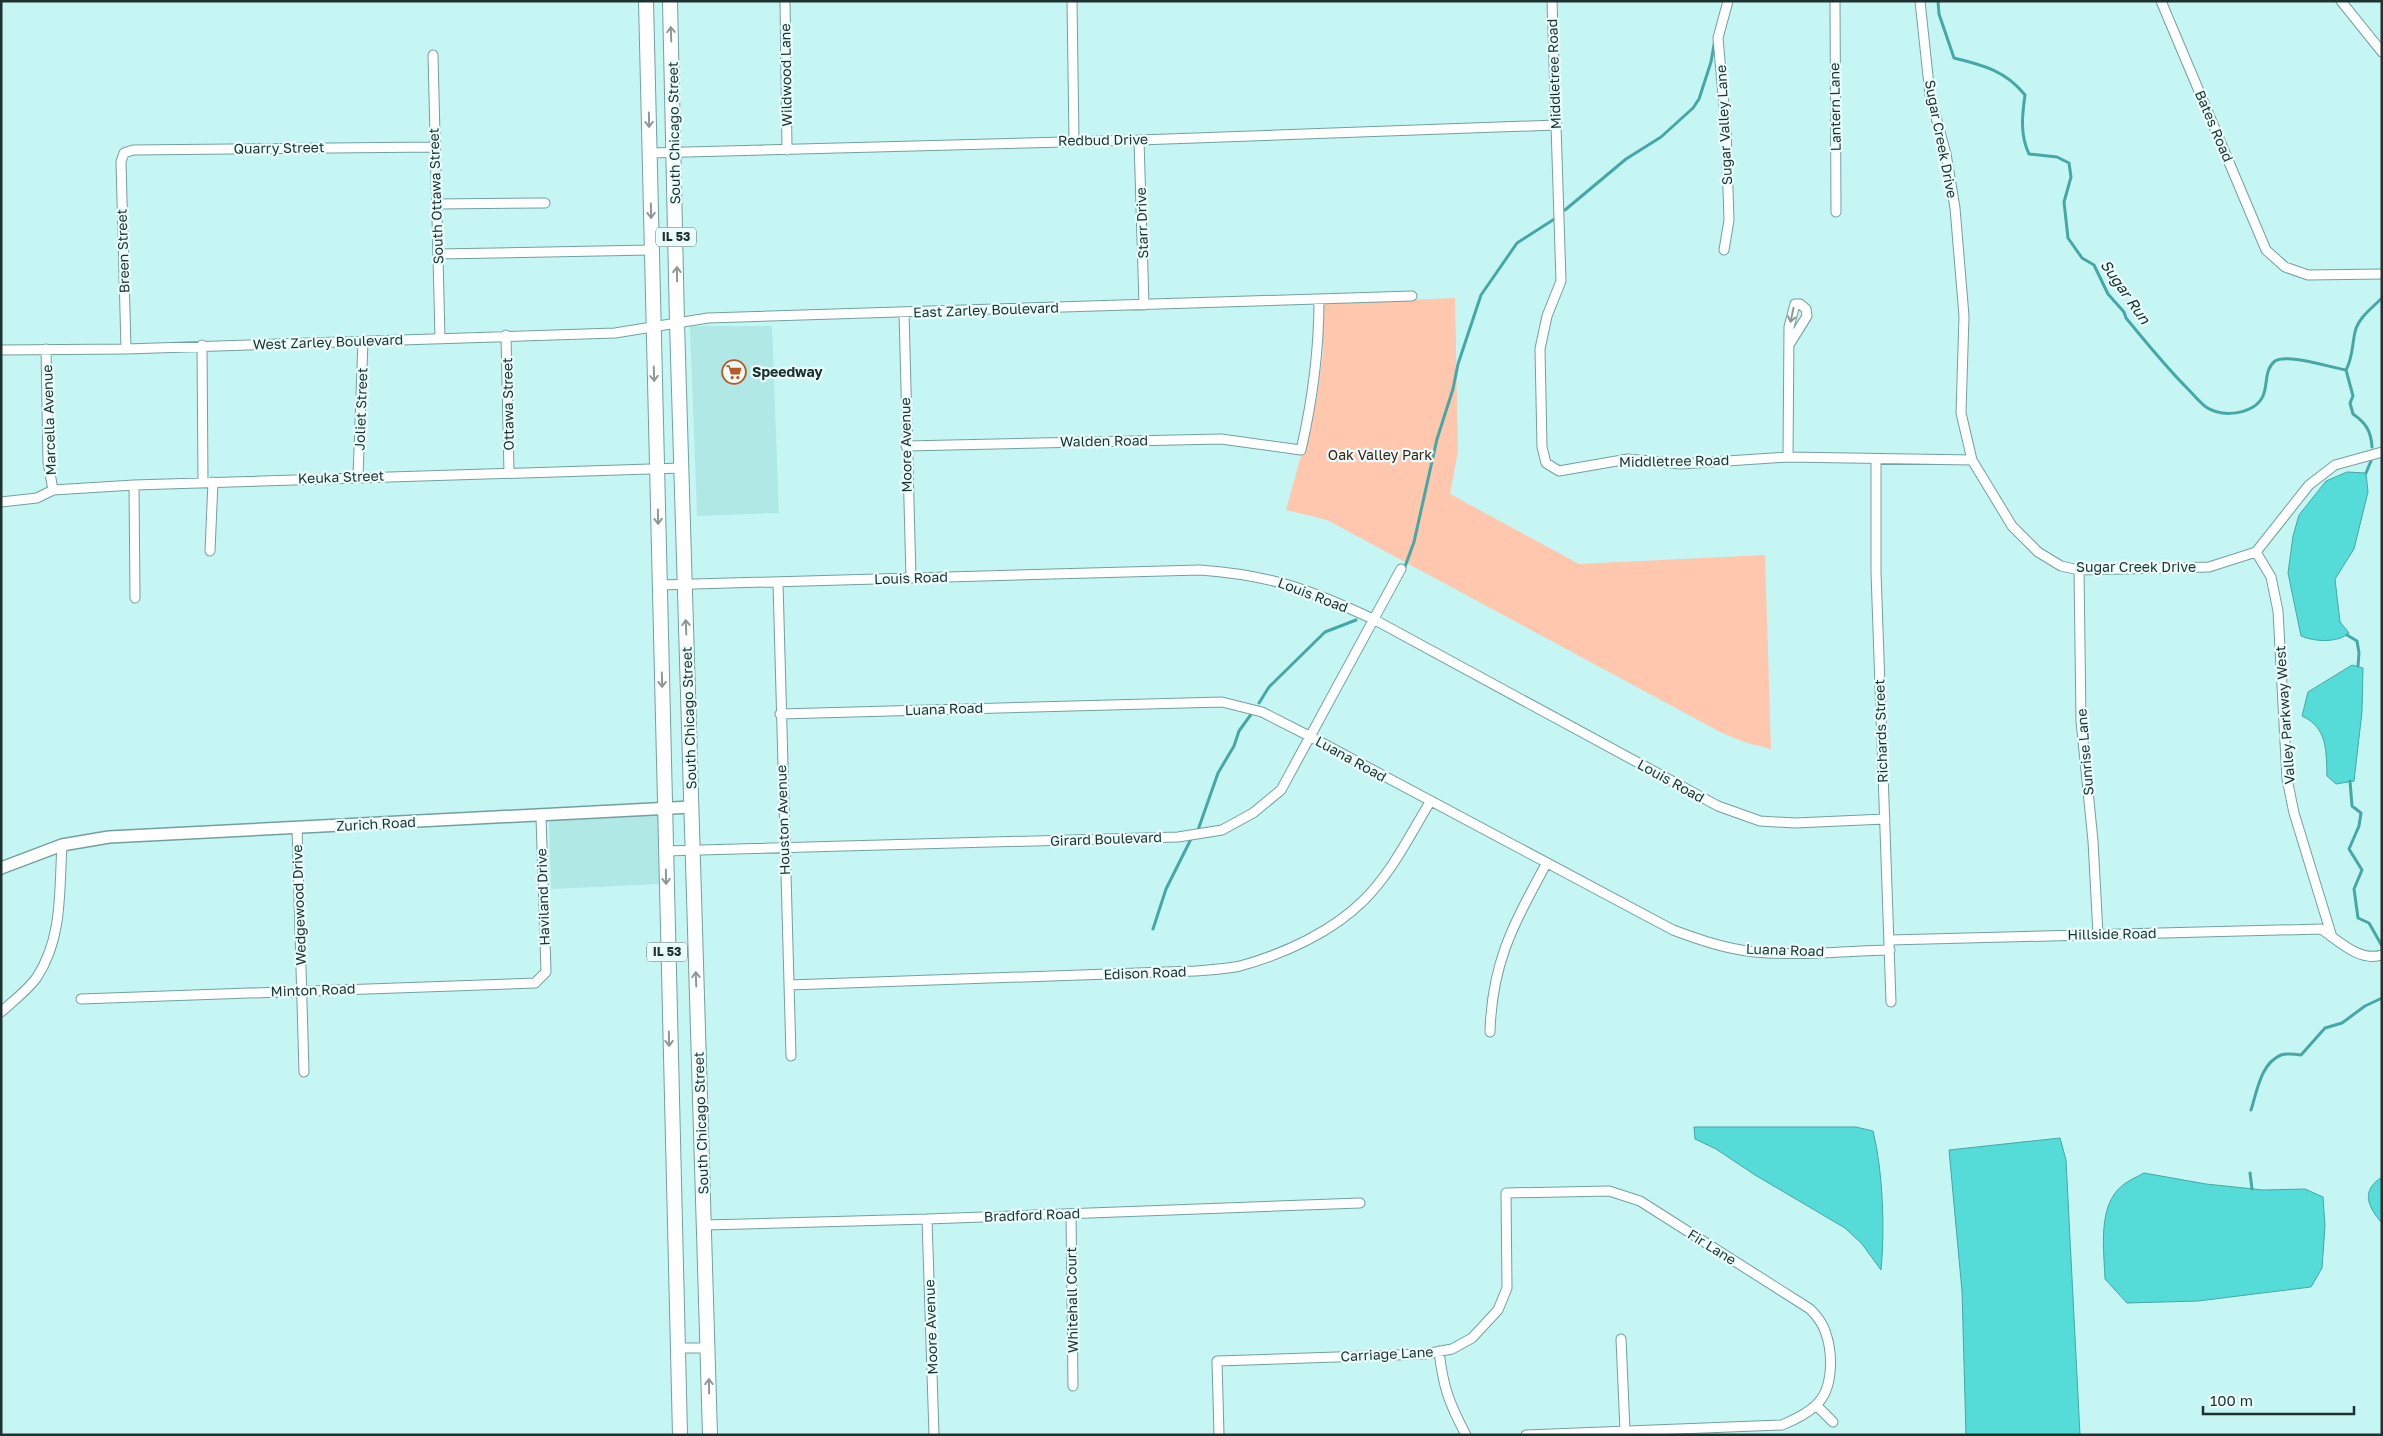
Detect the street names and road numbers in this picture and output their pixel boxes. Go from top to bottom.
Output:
street label: Middletree Road [1543,19,1564,129]
street label: Wildwood Lane [776,23,795,127]
street label: South Chicago Street [664,61,683,205]
street label: Lantern Lane [1825,63,1844,151]
street label: Sugar Valley Lane [1712,65,1735,185]
street label: Sugar Creek Drive [1922,78,1961,199]
street label: Bates Road [2192,87,2237,164]
street label: South Ottawa Street [425,127,446,265]
street label: Redbud Drive [1058,130,1148,149]
street label: Quarry Street [233,138,325,157]
street label: Starr Drive [1132,187,1151,259]
street label: Breen Street [113,208,132,294]
road number: IL 53 [656,228,696,246]
street label: East Zarley Boulevard [913,298,1059,321]
street label: West Zarley Boulevard [252,330,403,353]
street label: Ottawa Street [498,357,517,451]
street label: Marcella Avenue [38,364,59,476]
street label: Joliet Street [351,367,370,451]
street label: Moore Avenue [896,397,915,493]
street label: Walden Road [1060,431,1148,450]
street label: Middletree Road [1619,451,1729,470]
street label: Keuka Street [297,466,385,487]
street label: Sugar Creek Drive [2076,558,2196,575]
street label: Louis Road [874,568,948,587]
street label: Louis Road [1276,573,1351,616]
street label: Valley Parkway West [2271,645,2298,785]
street label: South Chicago Street [678,646,699,790]
street label: Richards Street [1870,679,1891,783]
street label: Luana Road [905,699,983,718]
street label: Sunrise Lane [2072,708,2097,796]
street label: Luana Road [1313,732,1390,785]
street label: Louis Road [1635,755,1708,806]
street label: Houston Avenue [772,765,793,876]
street label: Zurich Road [336,813,416,834]
street label: Girard Boulevard [1050,828,1162,849]
street label: Wedgewood Drive [288,844,309,966]
street label: Haviland Drive [532,848,553,946]
street label: Hillside Road [2067,924,2157,943]
street label: Luana Road [1746,940,1824,959]
road number: IL 53 [647,942,687,962]
street label: Edison Road [1103,963,1187,982]
street label: Minton Road [270,980,356,999]
street label: South Chicago Street [690,1051,711,1195]
street label: Bradford Road [984,1204,1080,1225]
street label: Fir Lane [1685,1225,1740,1268]
street label: Whitehall Court [1062,1247,1081,1353]
street label: Moore Avenue [920,1279,941,1375]
street label: Carriage Lane [1340,1343,1434,1364]

